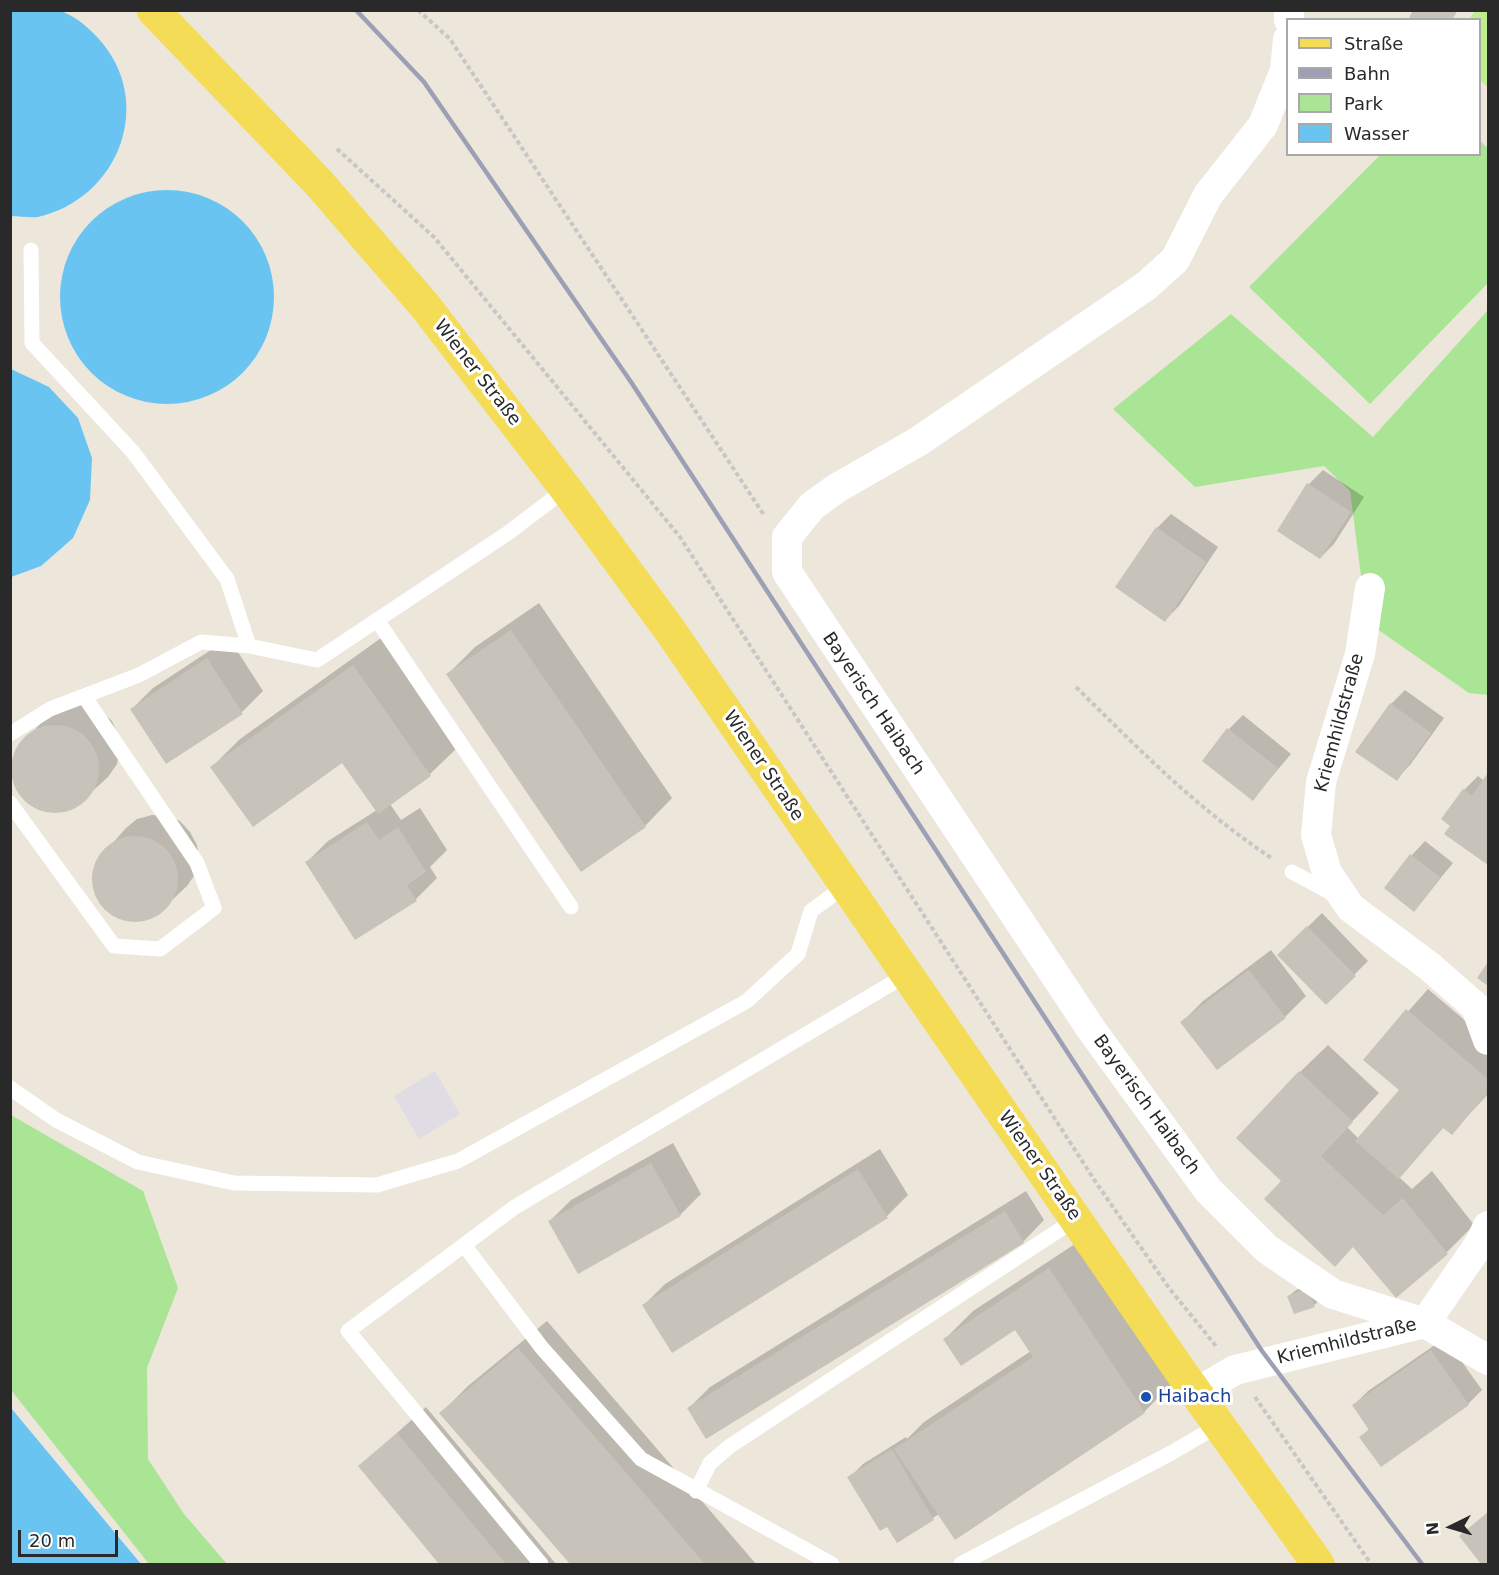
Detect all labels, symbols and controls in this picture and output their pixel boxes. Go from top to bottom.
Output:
legend [1286,18,1481,156]
text: Straße [1344,33,1403,54]
text: Bahn [1344,63,1390,84]
text: Park [1344,93,1383,114]
text: Wasser [1344,123,1409,144]
street label: Wiener Straße [429,316,525,430]
street label: Bayerisch Haibach [817,629,929,779]
street label: Kriemhildstraße [1311,651,1369,795]
street label: Wiener Straße [718,707,808,825]
street label: Bayerisch Haibach [1088,1031,1204,1179]
street label: Wiener Straße [993,1107,1085,1225]
street label: Kriemhildstraße [1275,1314,1419,1370]
place label: Haibach [1158,1386,1231,1408]
marker: Haibach [1139,1390,1153,1404]
north arrow [1421,1497,1481,1557]
scale bar [21,1518,122,1556]
text: N [1423,1521,1443,1536]
text: 20 m [29,1530,75,1551]

